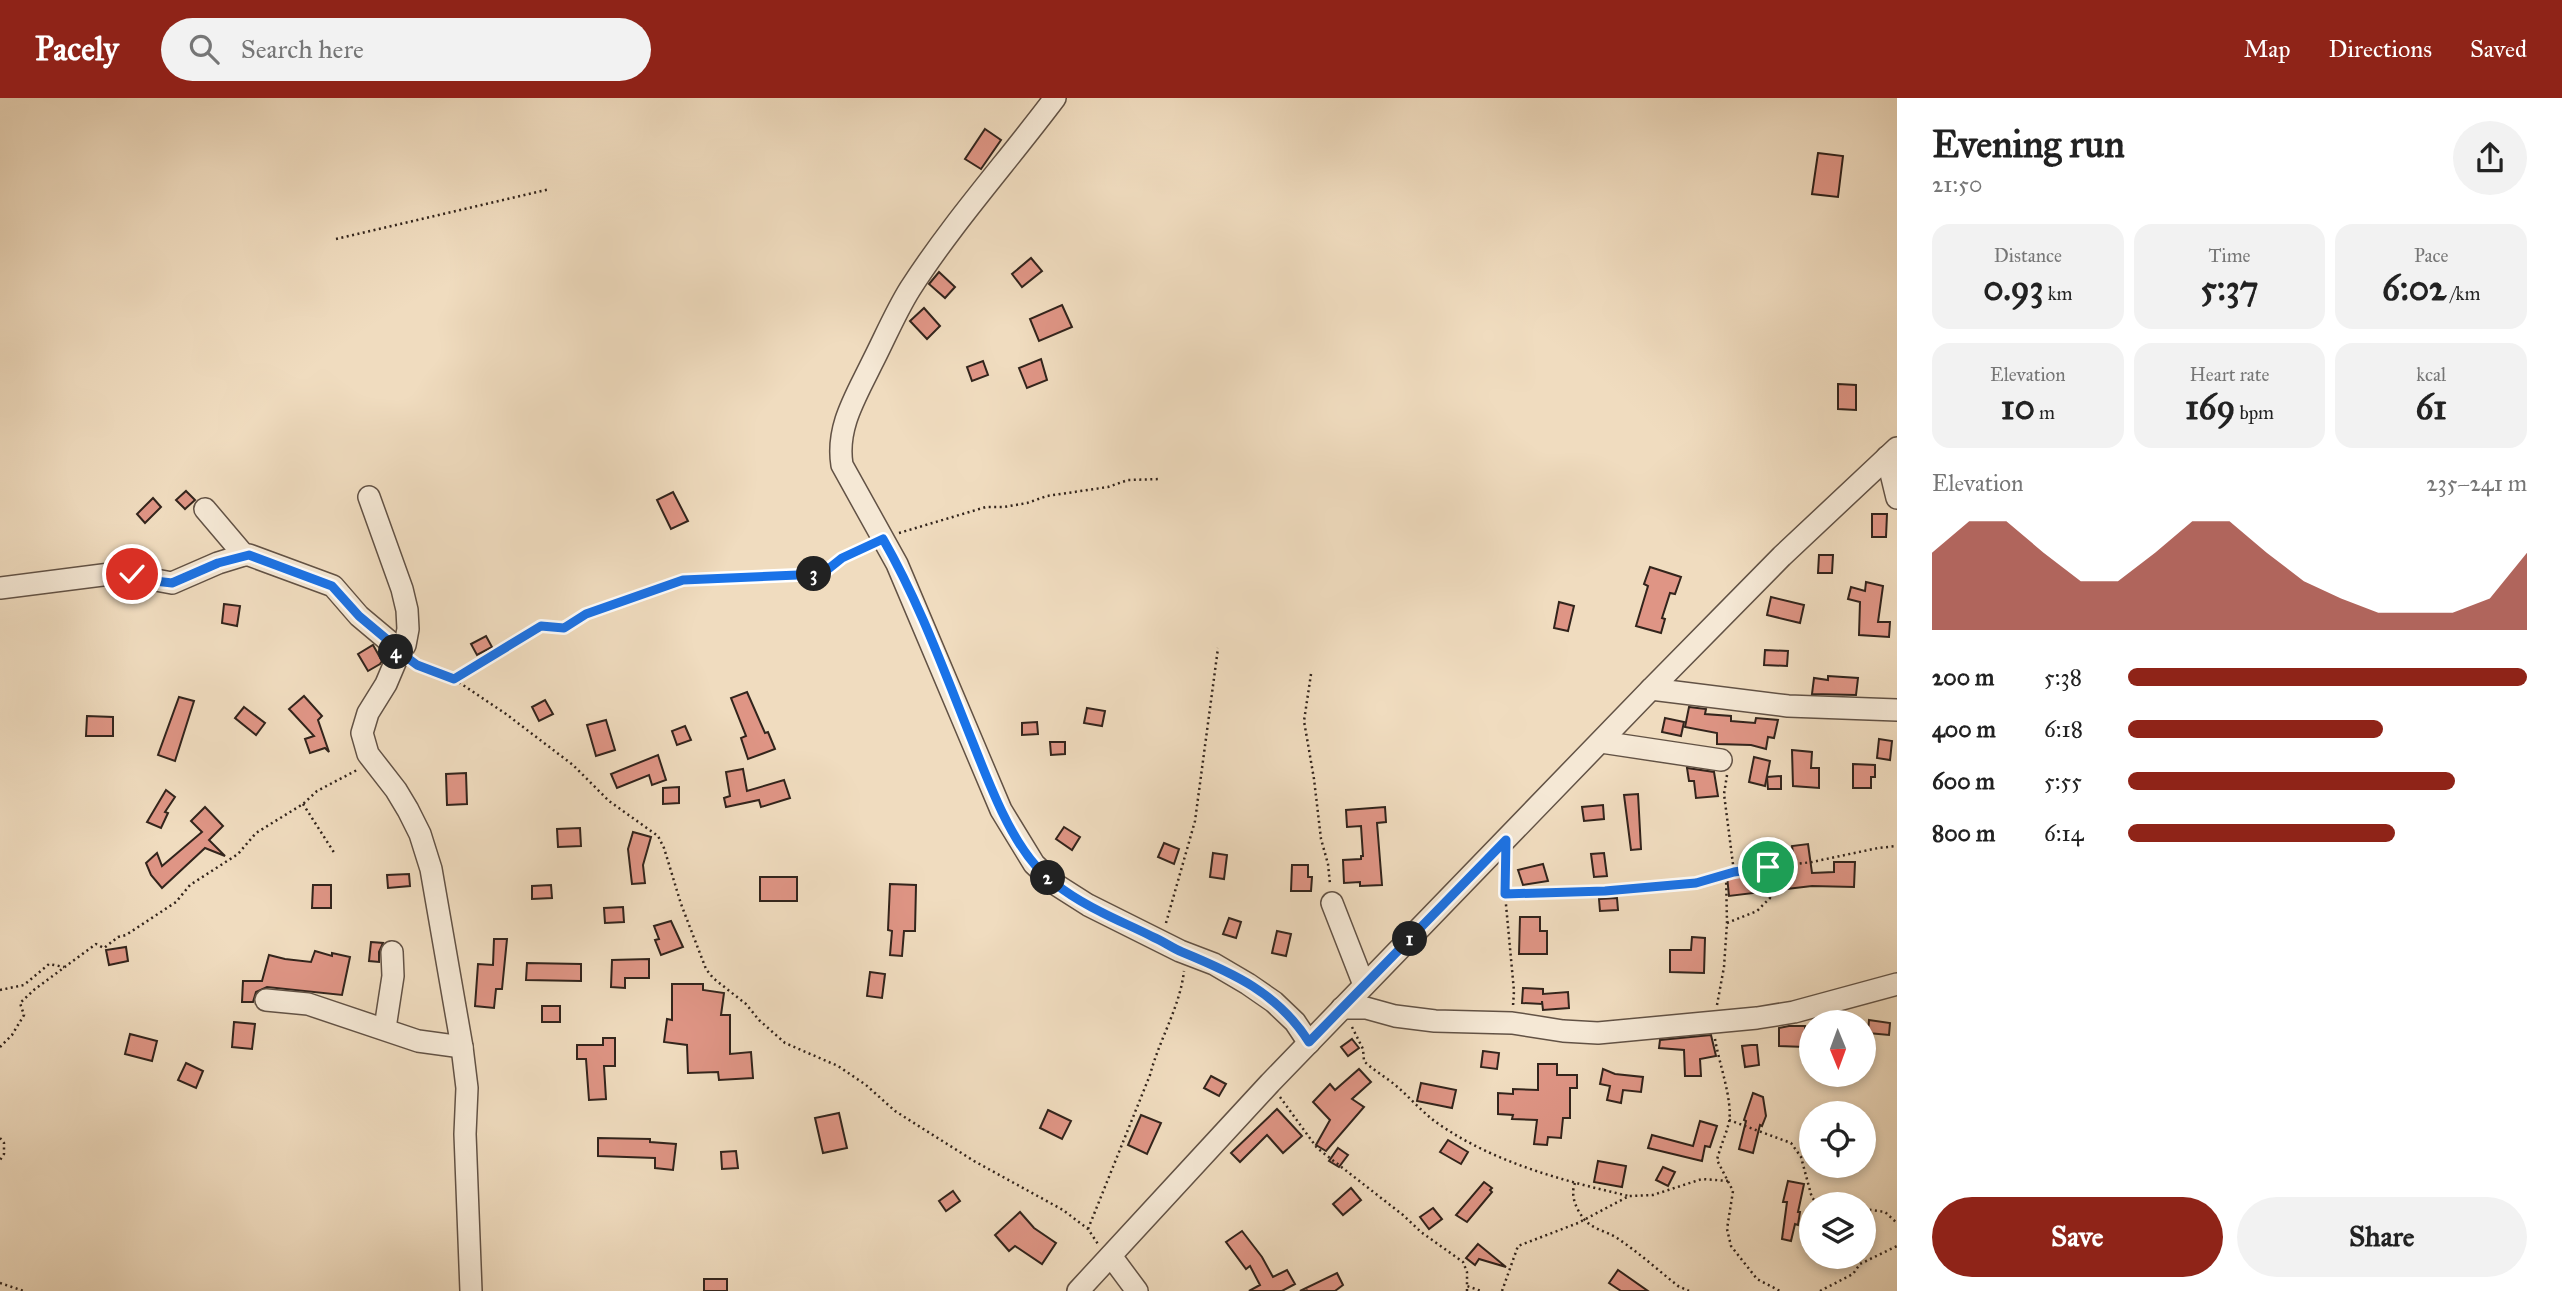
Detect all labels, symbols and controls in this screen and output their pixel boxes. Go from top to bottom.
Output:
search box [161,18,651,81]
text: Pacely [35,29,119,69]
icon: search [185,30,223,68]
text: Search here [241,33,364,65]
text: Map [2244,34,2291,64]
text: Directions [2329,34,2432,64]
text: Saved [2470,34,2527,64]
text: Evening run [1932,121,2125,167]
button: share [2453,121,2527,195]
text: 21:50 [1932,170,1982,198]
text: Distance [1994,244,2062,267]
text: Time [2208,244,2251,267]
text: Pace [2414,244,2448,267]
text: 0.93 [1983,267,2044,310]
text: 5:37 [2201,267,2258,310]
text: 6:02 [2382,267,2446,310]
text: km [2044,282,2073,305]
text: /km [2446,282,2480,305]
text: Elevation [1990,363,2066,386]
text: Heart rate [2190,363,2269,386]
text: kcal [2416,363,2446,386]
text: 10 [2001,386,2035,429]
text: 169 [2185,386,2235,429]
text: 61 [2415,386,2447,429]
text: m [2035,401,2055,424]
text: bpm [2235,401,2274,424]
text: Elevation [1932,469,2023,497]
text: 235–241 m [2426,469,2527,497]
pin [102,544,162,604]
icon: check [113,555,151,593]
pin: 3 [796,556,832,592]
text: 3 [810,562,817,585]
pin: 4 [378,634,414,670]
text: 4 [390,640,401,663]
text: 200 m [1932,663,1994,691]
text: 5:38 [2044,663,2082,691]
text: 400 m [1932,715,1996,743]
text: 6:18 [2044,715,2083,743]
text: 600 m [1932,767,1995,795]
text: 5:55 [2044,767,2082,795]
text: 800 m [1932,819,1995,847]
text: 6:14 [2044,819,2084,847]
pin [1738,837,1798,897]
icon: arrive [1749,848,1787,886]
pin: 2 [1030,860,1066,896]
text: 2 [1043,866,1052,889]
pin: 1 [1392,922,1428,956]
text: 1 [1406,927,1413,950]
north arrow [1799,1010,1876,1087]
map controls [1799,1010,1876,1269]
button: locate [1799,1101,1876,1178]
button: layers [1799,1192,1876,1269]
button: Save [1932,1197,2223,1277]
button: Share [2237,1197,2527,1277]

